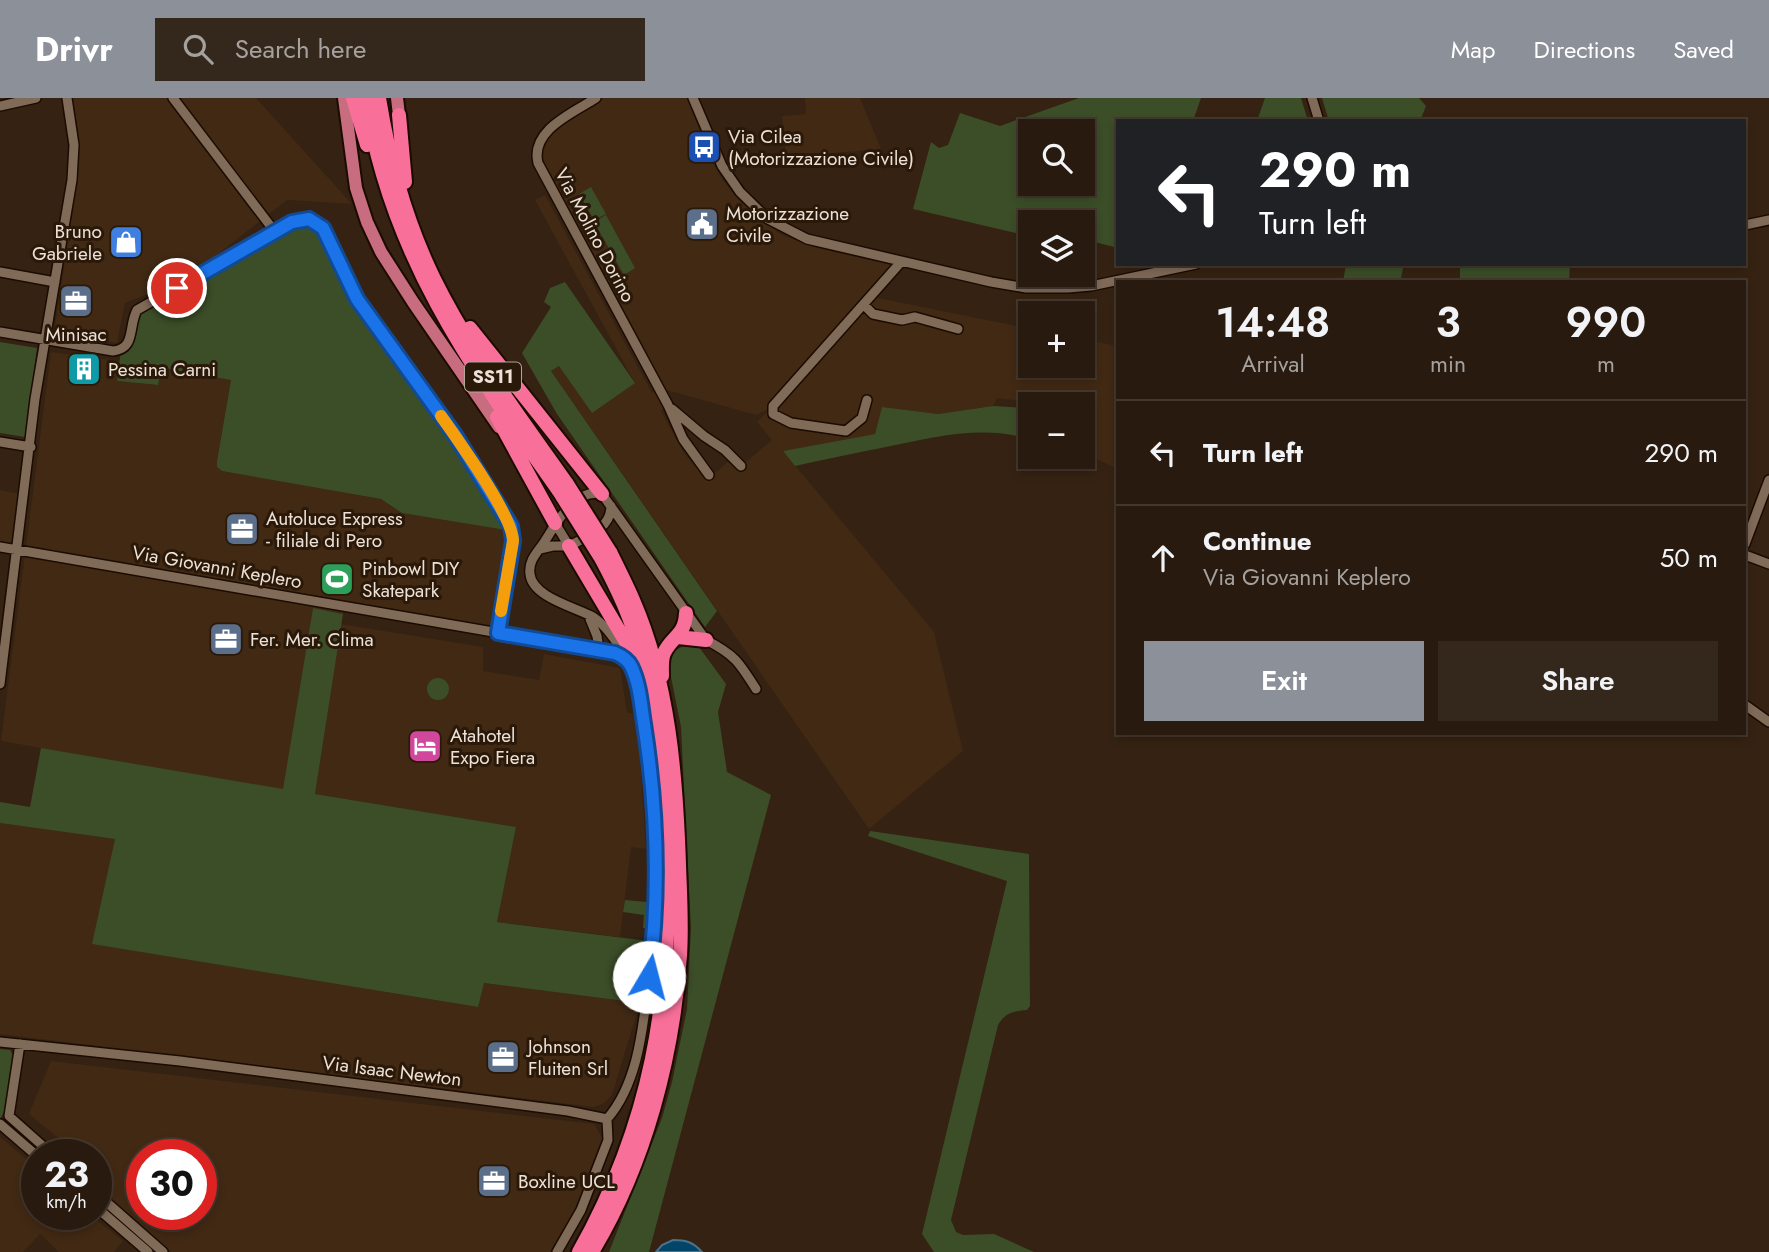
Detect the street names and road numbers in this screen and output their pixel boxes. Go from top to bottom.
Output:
street label: Via Molino Dorino [548,163,642,307]
road number: SS11 [465,362,521,391]
street label: Via Giovanni Keplero [130,539,304,595]
street label: Via Isaac Newton [321,1049,463,1093]

